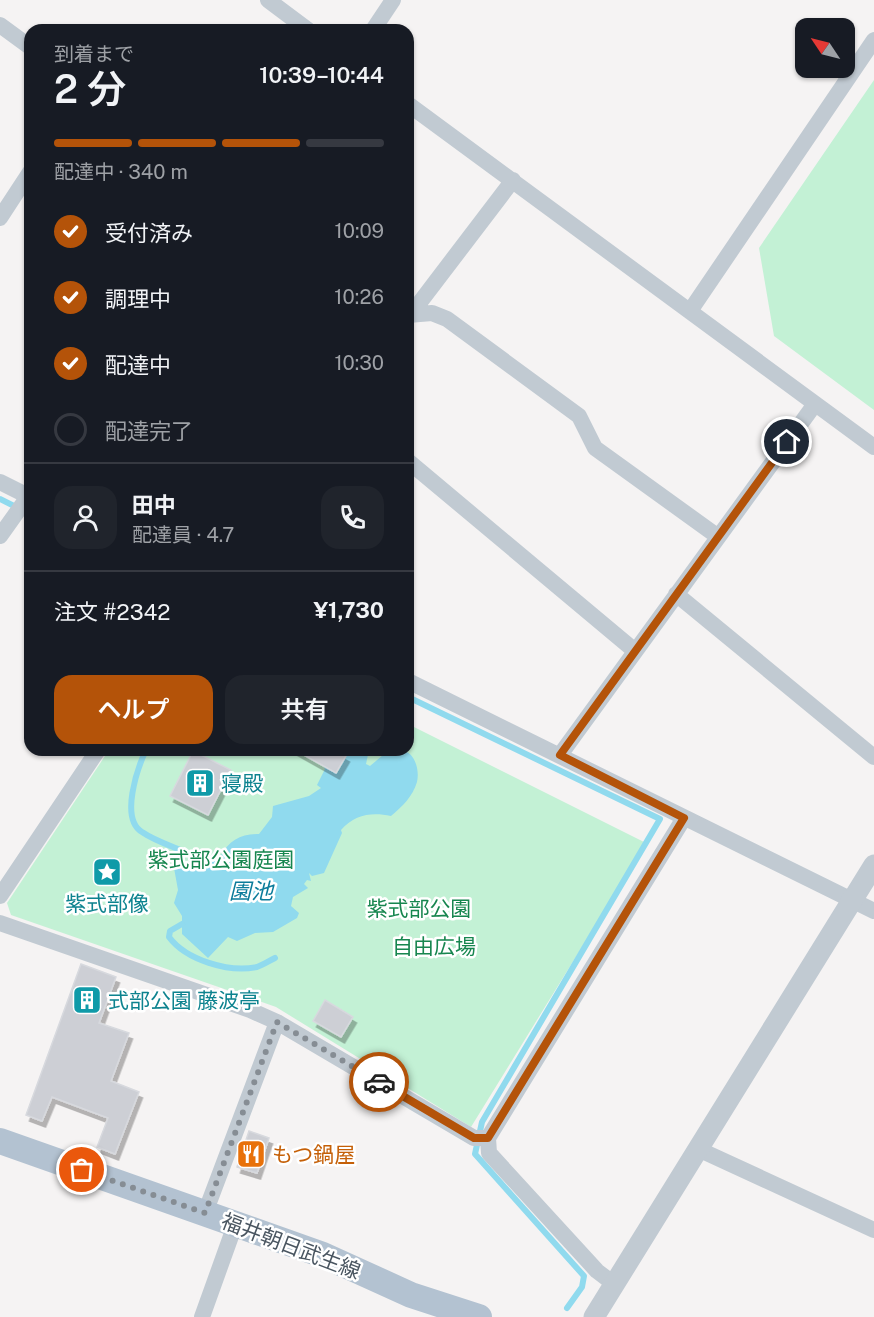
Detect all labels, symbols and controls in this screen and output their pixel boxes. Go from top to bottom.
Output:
north arrow [795,18,855,78]
map controls [795,18,855,78]
text: 到着まで [54,42,134,66]
text: 10:39–10:44 [259,62,384,88]
text: 2 分 [54,66,126,112]
text: 配達中 · 340 m [54,160,188,184]
icon: check [54,215,87,248]
text: 10:09 [335,219,384,243]
text: 受付済み [105,220,193,246]
icon: check [54,281,87,314]
text: 10:26 [334,285,384,309]
text: 調理中 [105,286,171,312]
icon: check [54,347,87,380]
text: 10:30 [334,351,384,375]
text: 配達中 [105,352,171,378]
pin [761,416,812,467]
text: 配達完了 [105,418,193,444]
icon: home [770,425,803,458]
button: person [54,486,117,549]
button: phone [321,486,384,549]
text: 田中 [132,492,176,518]
text: 配達員 · 4.7 [132,523,234,547]
text: ¥1,730 [313,597,384,623]
text: 注文 #2342 [54,599,171,625]
button: ヘルプ [54,675,213,744]
button: 共有 [225,675,384,744]
building icon: 寝殿 [184,767,216,799]
place label: 寝殿 [221,771,263,796]
park label: 紫式部公園庭園 [148,847,295,872]
place icon: 紫式部像 [91,856,123,888]
water label: 園池 [229,878,275,904]
place label: 紫式部像 [65,891,149,916]
park label: 紫式部公園 [367,896,472,921]
park label: 自由広場 [392,934,476,959]
building icon: 式部公園 藤波亭 [71,984,103,1016]
place label: 式部公園 藤波亭 [108,988,260,1013]
courier [349,1052,409,1112]
icon: car [363,1066,396,1099]
restaurant icon: もつ鍋屋 [235,1138,267,1170]
place label: もつ鍋屋 [272,1142,355,1167]
pin [56,1144,107,1195]
icon: bag [65,1153,98,1186]
street label: 福井朝日武生線 [218,1208,364,1284]

